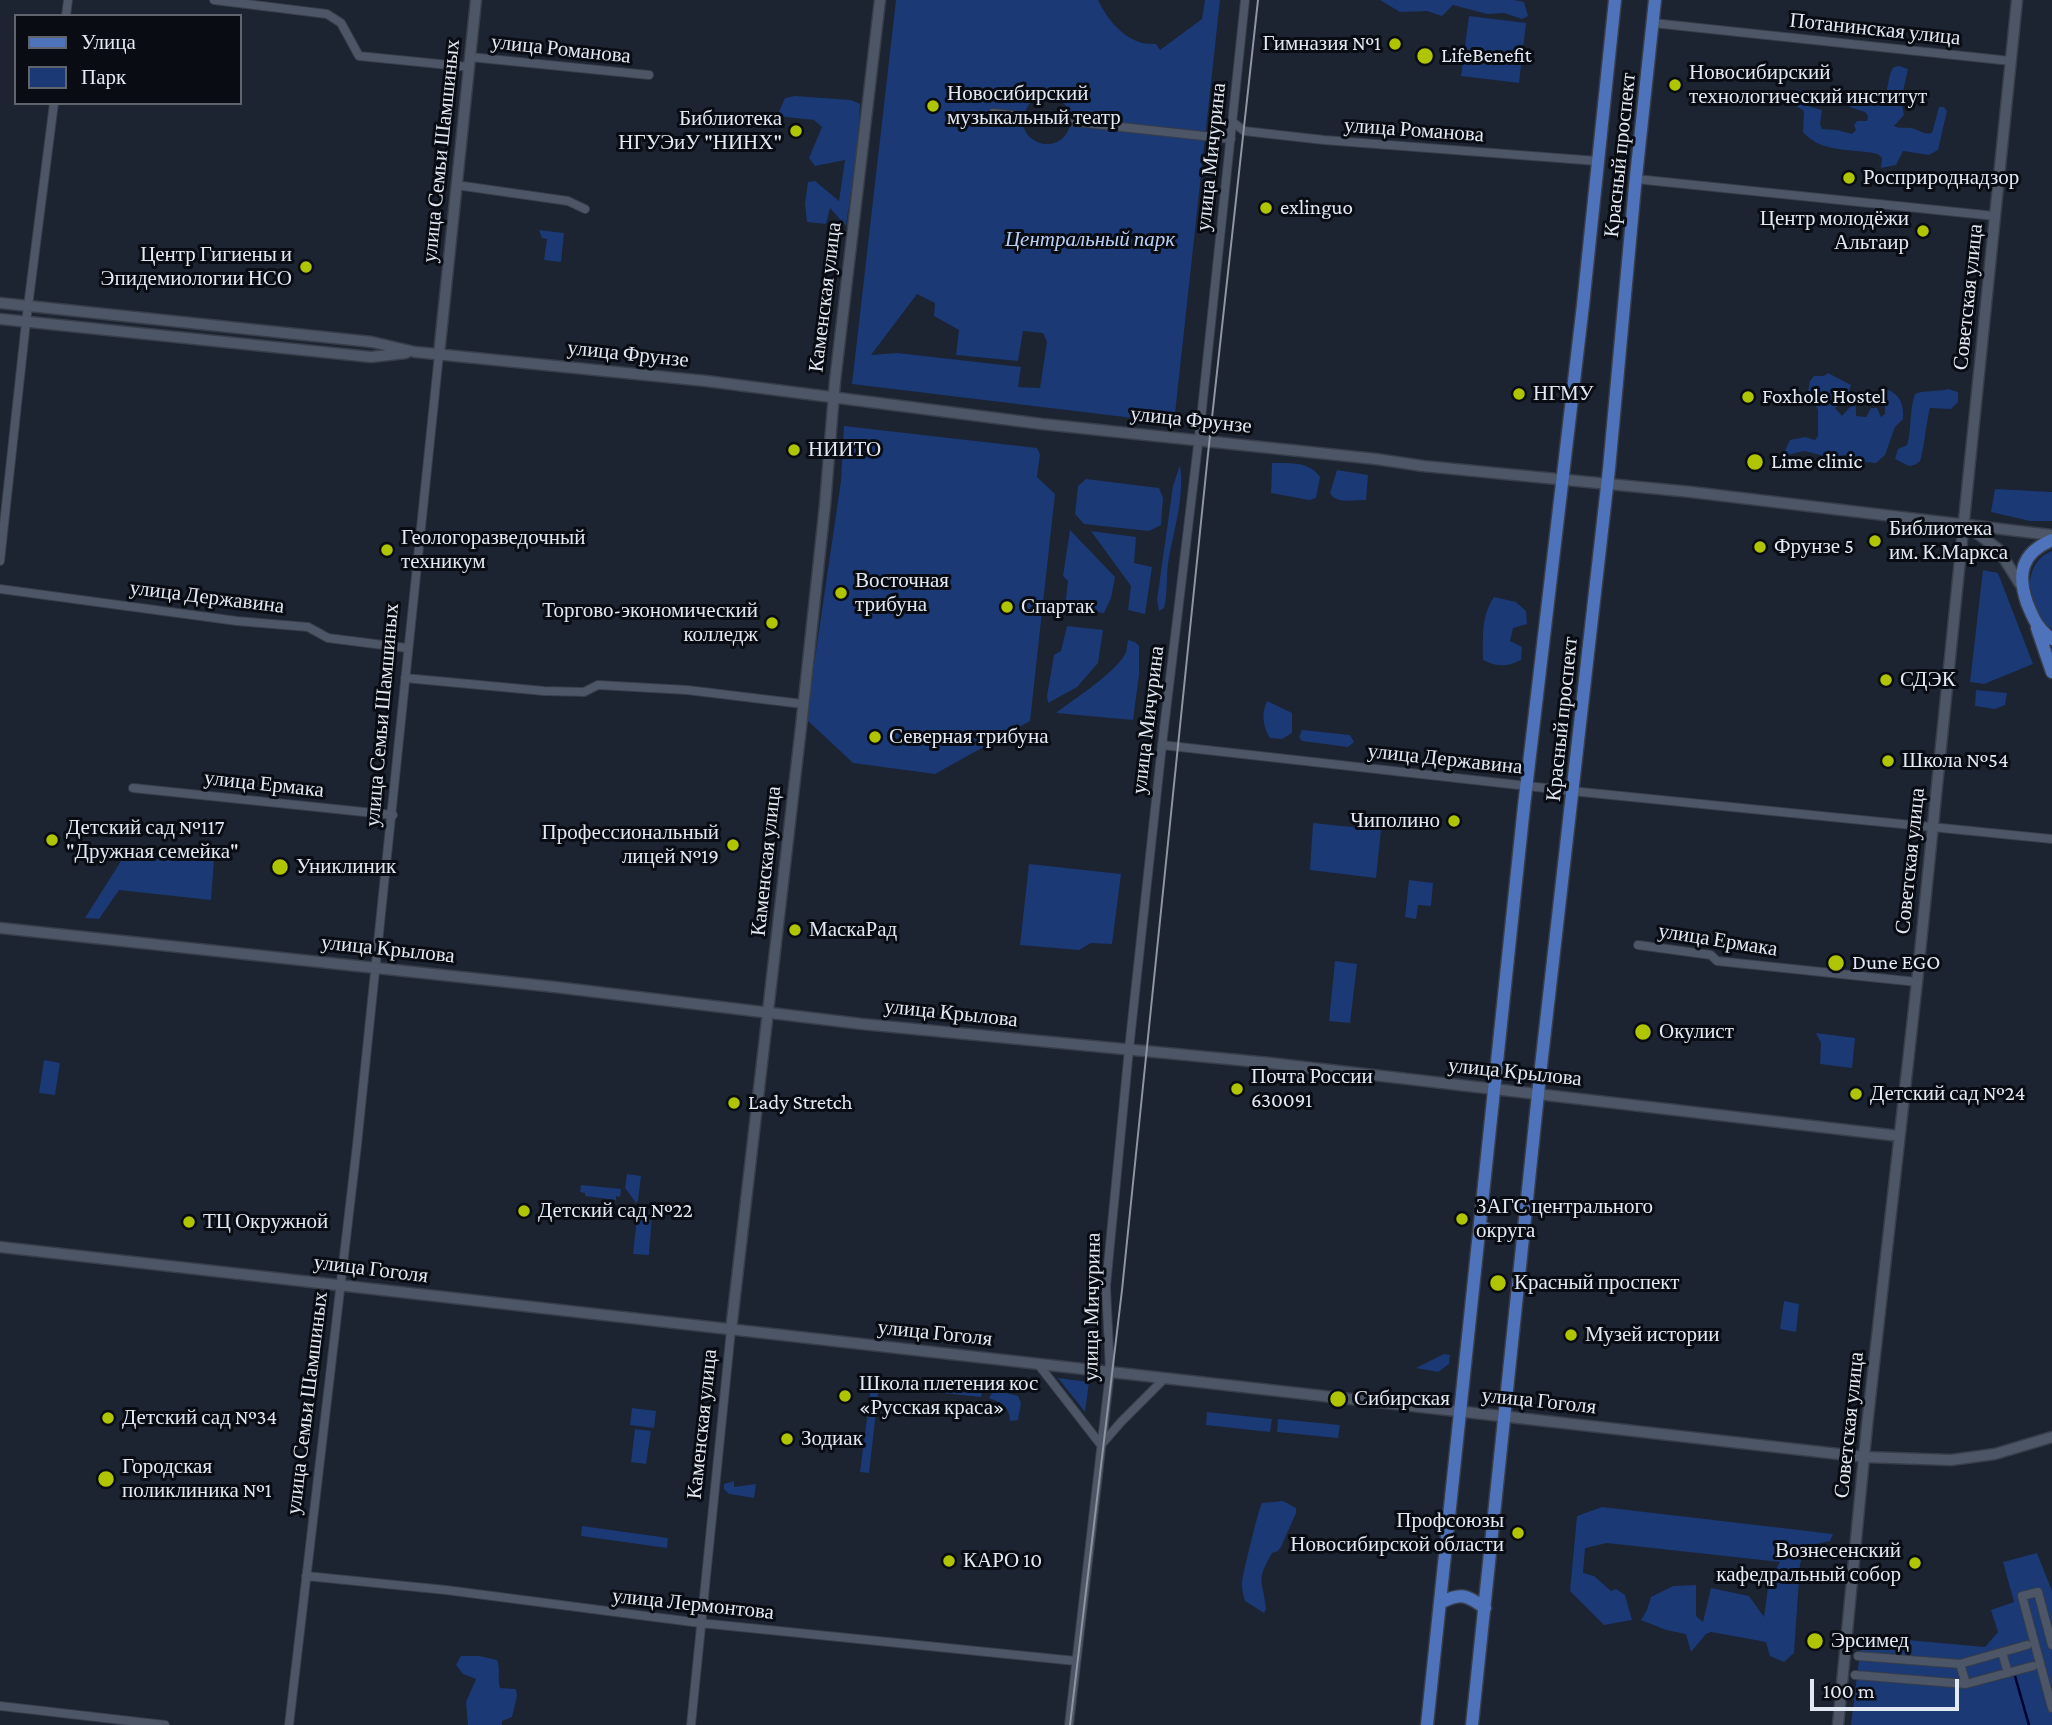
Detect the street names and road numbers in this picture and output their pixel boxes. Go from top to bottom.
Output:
street label: Потанинская улица [1788,7,1962,51]
street label: улица Романова [490,29,632,69]
street label: улица Семьи Шамшиных [417,38,465,264]
street label: Красный проспект [1599,71,1641,239]
street label: улица Мичурина [1191,82,1231,232]
street label: улица Романова [1343,113,1485,147]
street label: Каменская улица [803,221,847,373]
street label: Советская улица [1948,223,1988,371]
street label: улица Фрунзе [566,335,690,373]
street label: улица Фрунзе [1129,401,1253,439]
street label: улица Державина [128,575,286,619]
street label: улица Семьи Шамшиных [360,602,404,828]
street label: Красный проспект [1541,635,1583,803]
street label: улица Мичурина [1126,644,1170,796]
street label: улица Державина [1366,738,1524,780]
street label: улица Ермака [203,765,325,803]
street label: Каменская улица [746,785,786,937]
street label: Советская улица [1890,787,1930,935]
street label: улица Ермака [1657,918,1779,962]
street label: улица Крылова [320,929,456,969]
street label: улица Крылова [883,993,1019,1033]
street label: улица Крылова [1447,1052,1583,1092]
street label: улица Мичурина [1078,1232,1106,1382]
street label: улица Гоголя [312,1249,430,1289]
street label: улица Семьи Шамшиных [281,1290,333,1516]
street label: улица Гоголя [876,1314,994,1352]
street label: Каменская улица [682,1348,722,1500]
street label: Советская улица [1829,1351,1869,1499]
street label: улица Гоголя [1480,1382,1598,1420]
street label: улица Лермонтова [611,1583,775,1625]

